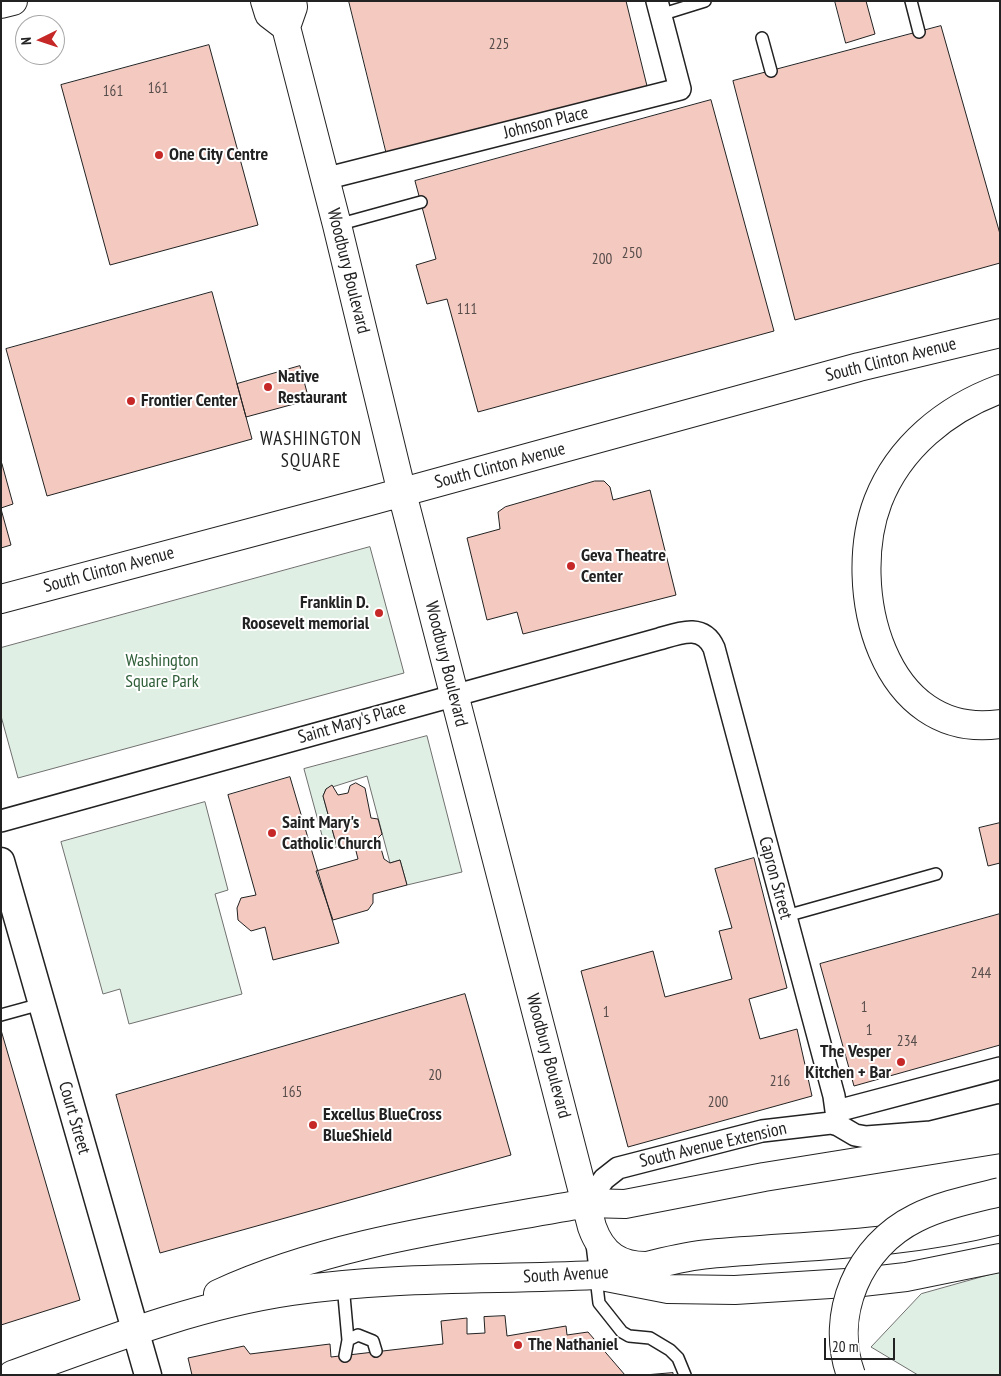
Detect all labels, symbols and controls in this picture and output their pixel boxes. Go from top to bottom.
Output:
north arrow [15,15,65,65]
house number: 225 [489,36,509,54]
text: N [17,37,35,45]
house number: 161 [148,80,168,98]
house number: 161 [103,83,123,101]
street label: Johnson Place [501,102,591,144]
place label: One City Centre [169,144,268,166]
marker: One City Centre [153,149,165,161]
street label: Woodbury Boulevard [322,206,374,336]
house number: 250 [622,245,642,263]
house number: 200 [592,251,612,269]
house number: 111 [457,301,477,319]
street label: South Clinton Avenue [823,333,959,387]
place label: Native Restaurant [278,366,347,408]
marker: Native Restaurant [262,381,274,393]
place label: Frontier Center [141,390,238,412]
marker: Frontier Center [125,395,137,407]
district label: WASHINGTON SQUARE [259,429,363,473]
street label: South Clinton Avenue [432,438,568,494]
street label: South Clinton Avenue [41,542,177,598]
place label: Geva Theatre Center [581,545,666,588]
marker: Geva Theatre Center [565,560,577,572]
place label: Franklin D. Roosevelt memorial [242,592,369,634]
street label: Woodbury Boulevard [420,599,472,729]
marker: Franklin D. Roosevelt memorial [373,607,385,619]
park label: Washington Square Park [125,650,199,692]
street label: Saint Mary's Place [296,697,408,749]
place label: Saint Mary's Catholic Church [282,812,381,854]
marker: Saint Mary's Catholic Church [266,827,278,839]
street label: Capron Street [754,834,796,922]
house number: 244 [971,965,991,983]
street label: Woodbury Boulevard [521,991,575,1121]
house number: 1 [861,999,867,1017]
house number: 1 [603,1004,609,1022]
house number: 1 [866,1022,872,1040]
house number: 234 [897,1033,917,1051]
place label: The Vesper Kitchen + Bar [805,1041,891,1084]
marker: The Vesper Kitchen + Bar [895,1056,907,1068]
house number: 20 [428,1067,442,1085]
house number: 216 [770,1073,790,1091]
street label: Court Street [53,1079,95,1157]
house number: 165 [282,1084,302,1102]
house number: 200 [708,1094,728,1112]
place label: Excellus BlueCross BlueShield [323,1104,442,1146]
street label: South Avenue Extension [637,1118,789,1172]
marker: Excellus BlueCross BlueShield [307,1119,319,1131]
street label: South Avenue [523,1262,609,1288]
scale bar [826,1328,897,1360]
place label: The Nathaniel [528,1334,618,1356]
text: 20 m [832,1337,858,1356]
marker: The Nathaniel [512,1339,524,1351]

